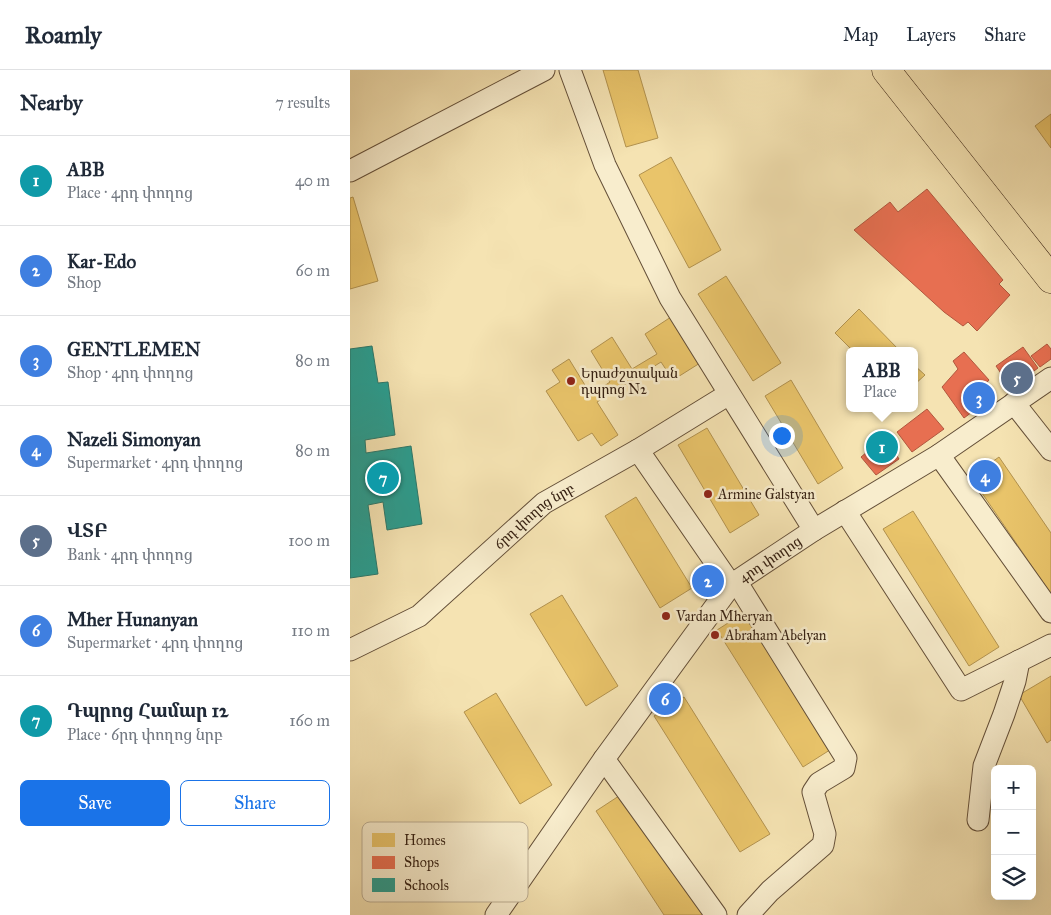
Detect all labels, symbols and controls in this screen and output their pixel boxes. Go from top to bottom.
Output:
text: Roamly [25,20,102,50]
text: Map [843,24,878,46]
text: Layers [906,24,956,46]
text: Share [984,24,1026,46]
text: Nearby [20,90,83,116]
text: 7 results [275,93,330,112]
text: ABB [67,158,105,181]
text: 1 [33,171,39,190]
text: 40 m [295,171,330,190]
text: Place · 4րդ փողոց [67,183,193,202]
text: Kar-Edo [67,250,136,273]
text: 2 [32,261,40,280]
text: 60 m [296,261,330,280]
text: Shop [67,273,101,292]
text: GENTLEMEN [67,338,201,361]
popup [846,347,918,412]
text: 3 [33,351,39,370]
text: 80 m [295,351,330,370]
text: ABB [863,359,901,382]
pin: 5 [1001,359,1033,397]
text: Shop · 4րդ փողոց [67,363,194,382]
place label: Երաժշտական դպրոց N2 [581,365,678,398]
marker: Երաժշտական դպրոց N2 [565,375,577,387]
pin: 3 [963,379,995,417]
text: Place [863,382,897,401]
your location [769,423,795,449]
text: Nazeli Simonyan [67,428,201,451]
pin: 1 [866,428,898,466]
text: 4 [32,441,40,460]
text: 80 m [295,441,330,460]
text: Supermarket · 4րդ փողոց [67,453,243,472]
pin: 4 [969,457,1001,495]
pin: 7 [367,459,399,497]
street label: 6րդ փողոց նրբ [491,479,578,553]
place label: Armine Galstyan [717,486,815,503]
marker: Armine Galstyan [702,488,714,500]
text: ՎՏԲ [67,519,108,542]
text: 5 [32,531,40,550]
text: 100 m [288,531,330,550]
street label: 4րդ փողոց [736,533,805,586]
text: Bank · 4րդ փողոց [67,545,193,564]
pin: 2 [692,562,724,600]
text: Mher Hunanyan [67,608,198,631]
place label: Vardan Mheryan [675,608,773,625]
marker: Vardan Mheryan [660,610,672,622]
text: 6 [32,621,40,640]
text: 110 m [291,621,330,640]
place label: Abraham Abelyan [724,627,827,644]
marker: Abraham Abelyan [709,629,721,641]
text: Supermarket · 4րդ փողոց [67,633,243,652]
pin: 6 [649,680,681,718]
text: Դպրոց Համար 12 [67,699,228,722]
text: 7 [32,711,40,730]
text: 160 m [289,711,330,730]
text: Place · 6րդ փողոց նրբ [67,725,223,744]
map controls [991,765,1036,900]
button: + [991,765,1036,810]
button: Save [20,780,170,826]
button: Share [180,780,330,826]
button: − [991,810,1036,855]
legend [362,822,528,902]
text: Homes [404,832,446,849]
text: Shops [404,854,439,871]
button: layers [991,855,1036,900]
text: Schools [404,877,449,894]

